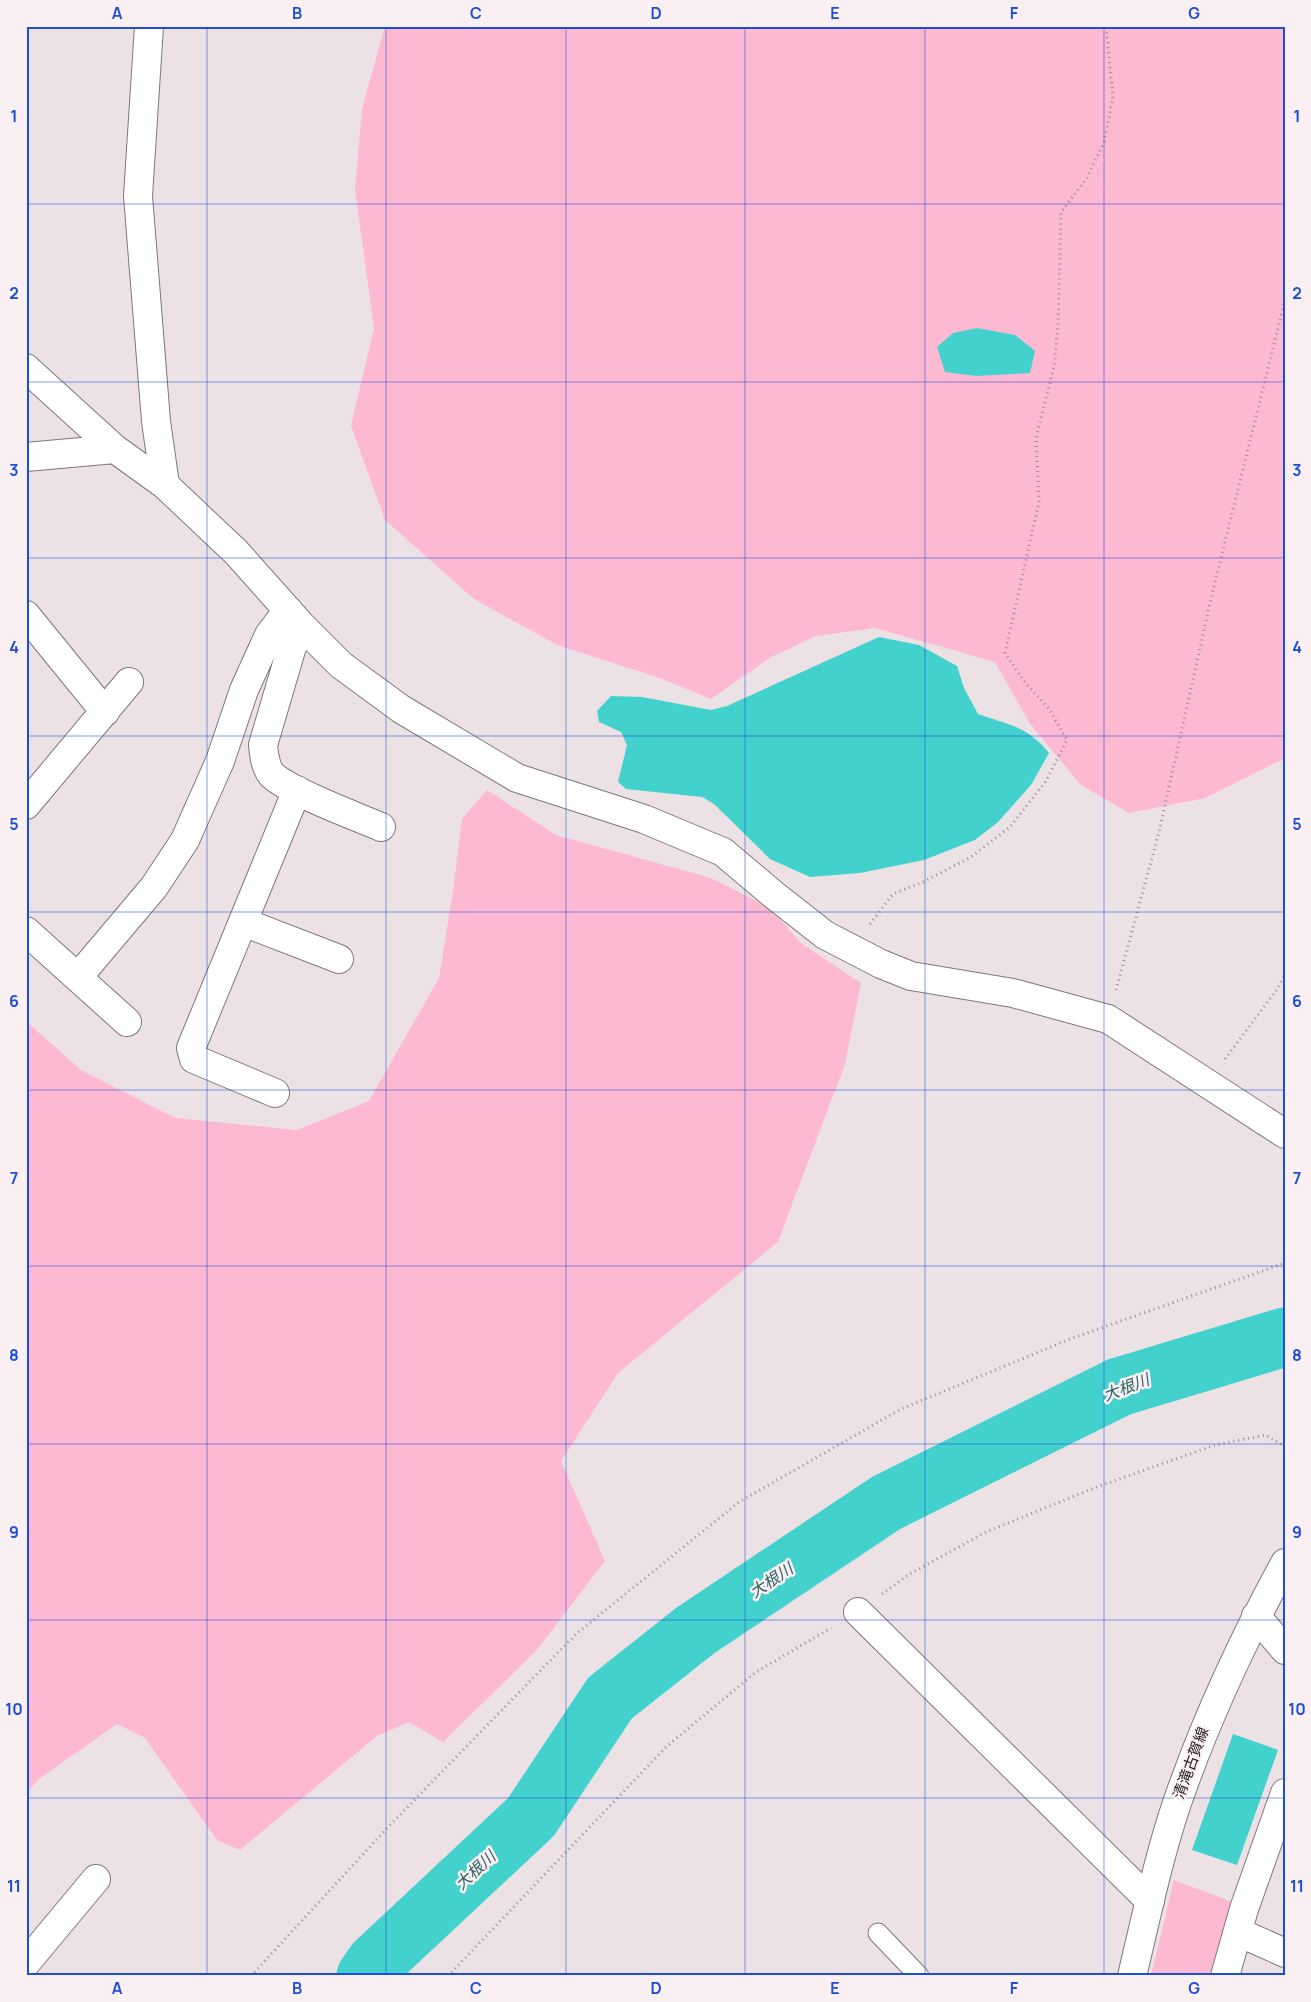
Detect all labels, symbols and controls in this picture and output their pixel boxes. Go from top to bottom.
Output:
text: A [112,2,123,24]
text: B [292,2,302,24]
text: C [470,2,482,24]
text: D [650,2,662,24]
text: E [830,2,840,24]
text: F [1010,2,1019,24]
text: G [1188,2,1200,24]
text: 1 [10,105,18,127]
text: 1 [1293,105,1301,127]
text: 2 [9,282,19,304]
text: 2 [1292,282,1302,304]
text: 3 [9,459,19,481]
text: 3 [1292,459,1302,481]
text: 4 [9,636,19,658]
text: 4 [1292,636,1302,658]
text: 5 [9,813,19,835]
text: 5 [1292,813,1302,835]
text: 6 [9,990,19,1012]
text: 6 [1292,990,1302,1012]
text: 7 [10,1167,18,1189]
text: 7 [1293,1167,1301,1189]
text: 8 [9,1344,19,1366]
text: 8 [1292,1344,1302,1366]
water label: 大根川 [1100,1367,1154,1406]
text: 9 [9,1521,19,1543]
text: 9 [1292,1521,1302,1543]
water label: 大根川 [745,1556,799,1603]
text: 10 [5,1698,23,1720]
text: 10 [1288,1698,1306,1720]
street label: 清滝古賀線 [1168,1724,1213,1802]
water label: 大根川 [450,1844,502,1894]
text: 11 [7,1875,21,1897]
text: 11 [1290,1875,1304,1897]
text: A [112,1977,123,1999]
text: B [292,1977,302,1999]
text: C [470,1977,482,1999]
text: D [650,1977,662,1999]
text: E [830,1977,840,1999]
text: F [1010,1977,1019,1999]
text: G [1188,1977,1200,1999]

